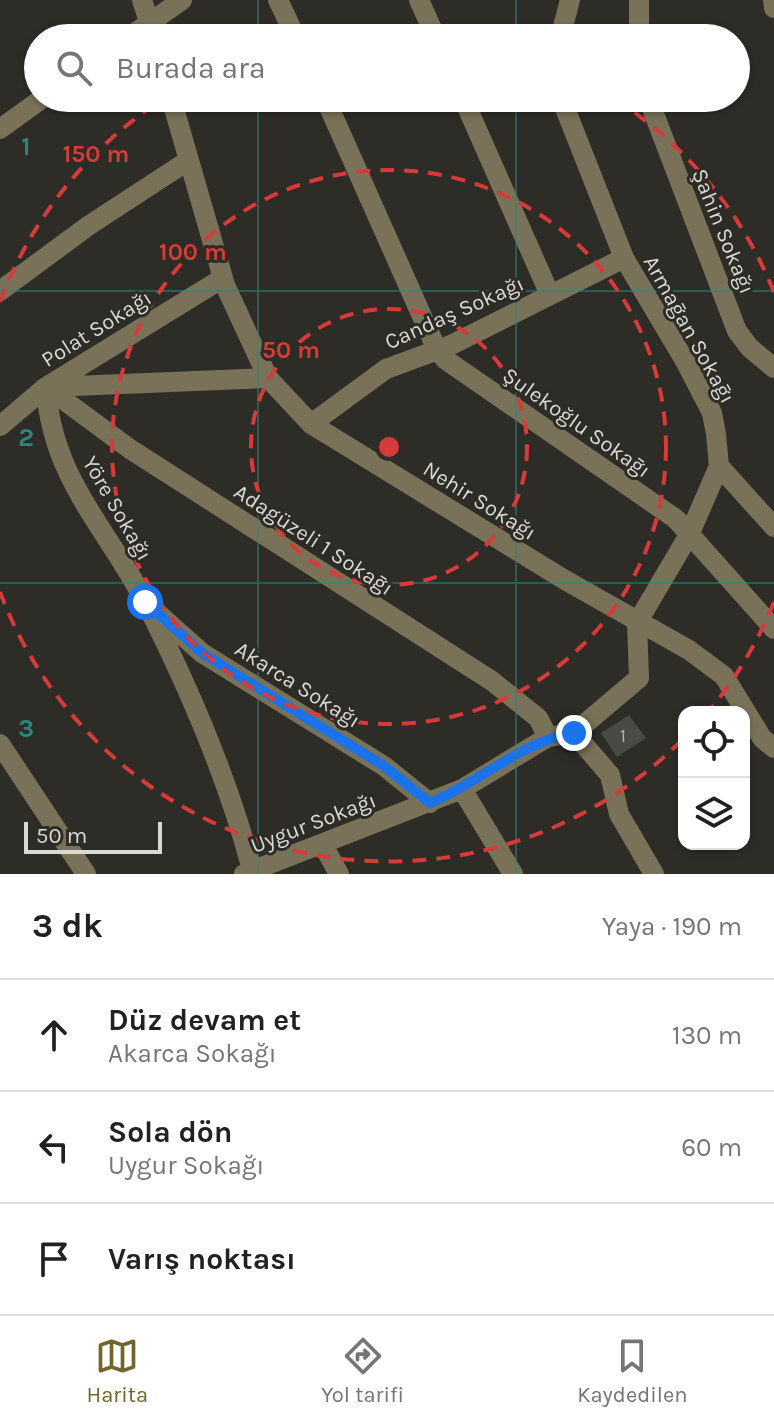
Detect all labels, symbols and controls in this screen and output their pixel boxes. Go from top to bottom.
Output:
search box [24,24,750,112]
icon: search [52,46,96,90]
text: Burada ara [116,50,265,86]
text: 1 [21,131,31,162]
text: 150 m [63,140,129,168]
street label: Şahin Sokağı [686,165,760,298]
text: 100 m [159,238,227,266]
street label: Armaḡan Sokaḡı [638,251,741,408]
street label: Candaş Sokağı [381,271,528,355]
street label: Polat Sokağı [37,285,156,373]
text: 50 m [262,336,320,364]
street label: Şulekoğlu Sokaḡı [498,362,655,483]
text: 2 [18,422,34,453]
centre of rings [375,433,403,461]
street label: Yöre Sokağı [77,452,157,565]
street label: Nehir Sokağı [418,456,541,546]
street label: Adagüzeli 1 Sokaḡı [229,479,398,601]
route start [127,584,163,620]
street label: Akarca Sokağı [230,636,365,734]
map controls [678,706,750,850]
button: locate [678,706,750,778]
text: 3 [18,713,34,744]
route end [556,715,592,751]
house number: 1 [620,725,626,747]
button: layers [678,778,750,850]
street label: Uygur Sokağı [247,787,380,859]
scale bar [24,818,162,854]
text: 50 m [36,823,87,849]
text: 3 dk [32,906,103,946]
text: Yaya · 190 m [602,911,742,942]
text: Düz devam et [108,1002,301,1038]
icon: ahead [32,1013,76,1057]
text: 130 m [672,1020,742,1051]
text: Akarca Sokağı [108,1038,277,1069]
text: Sola dön [108,1114,232,1150]
icon: left [32,1125,76,1169]
text: 60 m [681,1132,742,1163]
text: Uygur Sokağı [108,1150,264,1181]
icon: arrive [32,1237,76,1281]
text: Varış noktası [108,1241,296,1277]
tab: Harita [86,1334,148,1408]
tab: Yol tarifi [321,1334,404,1408]
tab: Kaydedilen [577,1334,688,1408]

